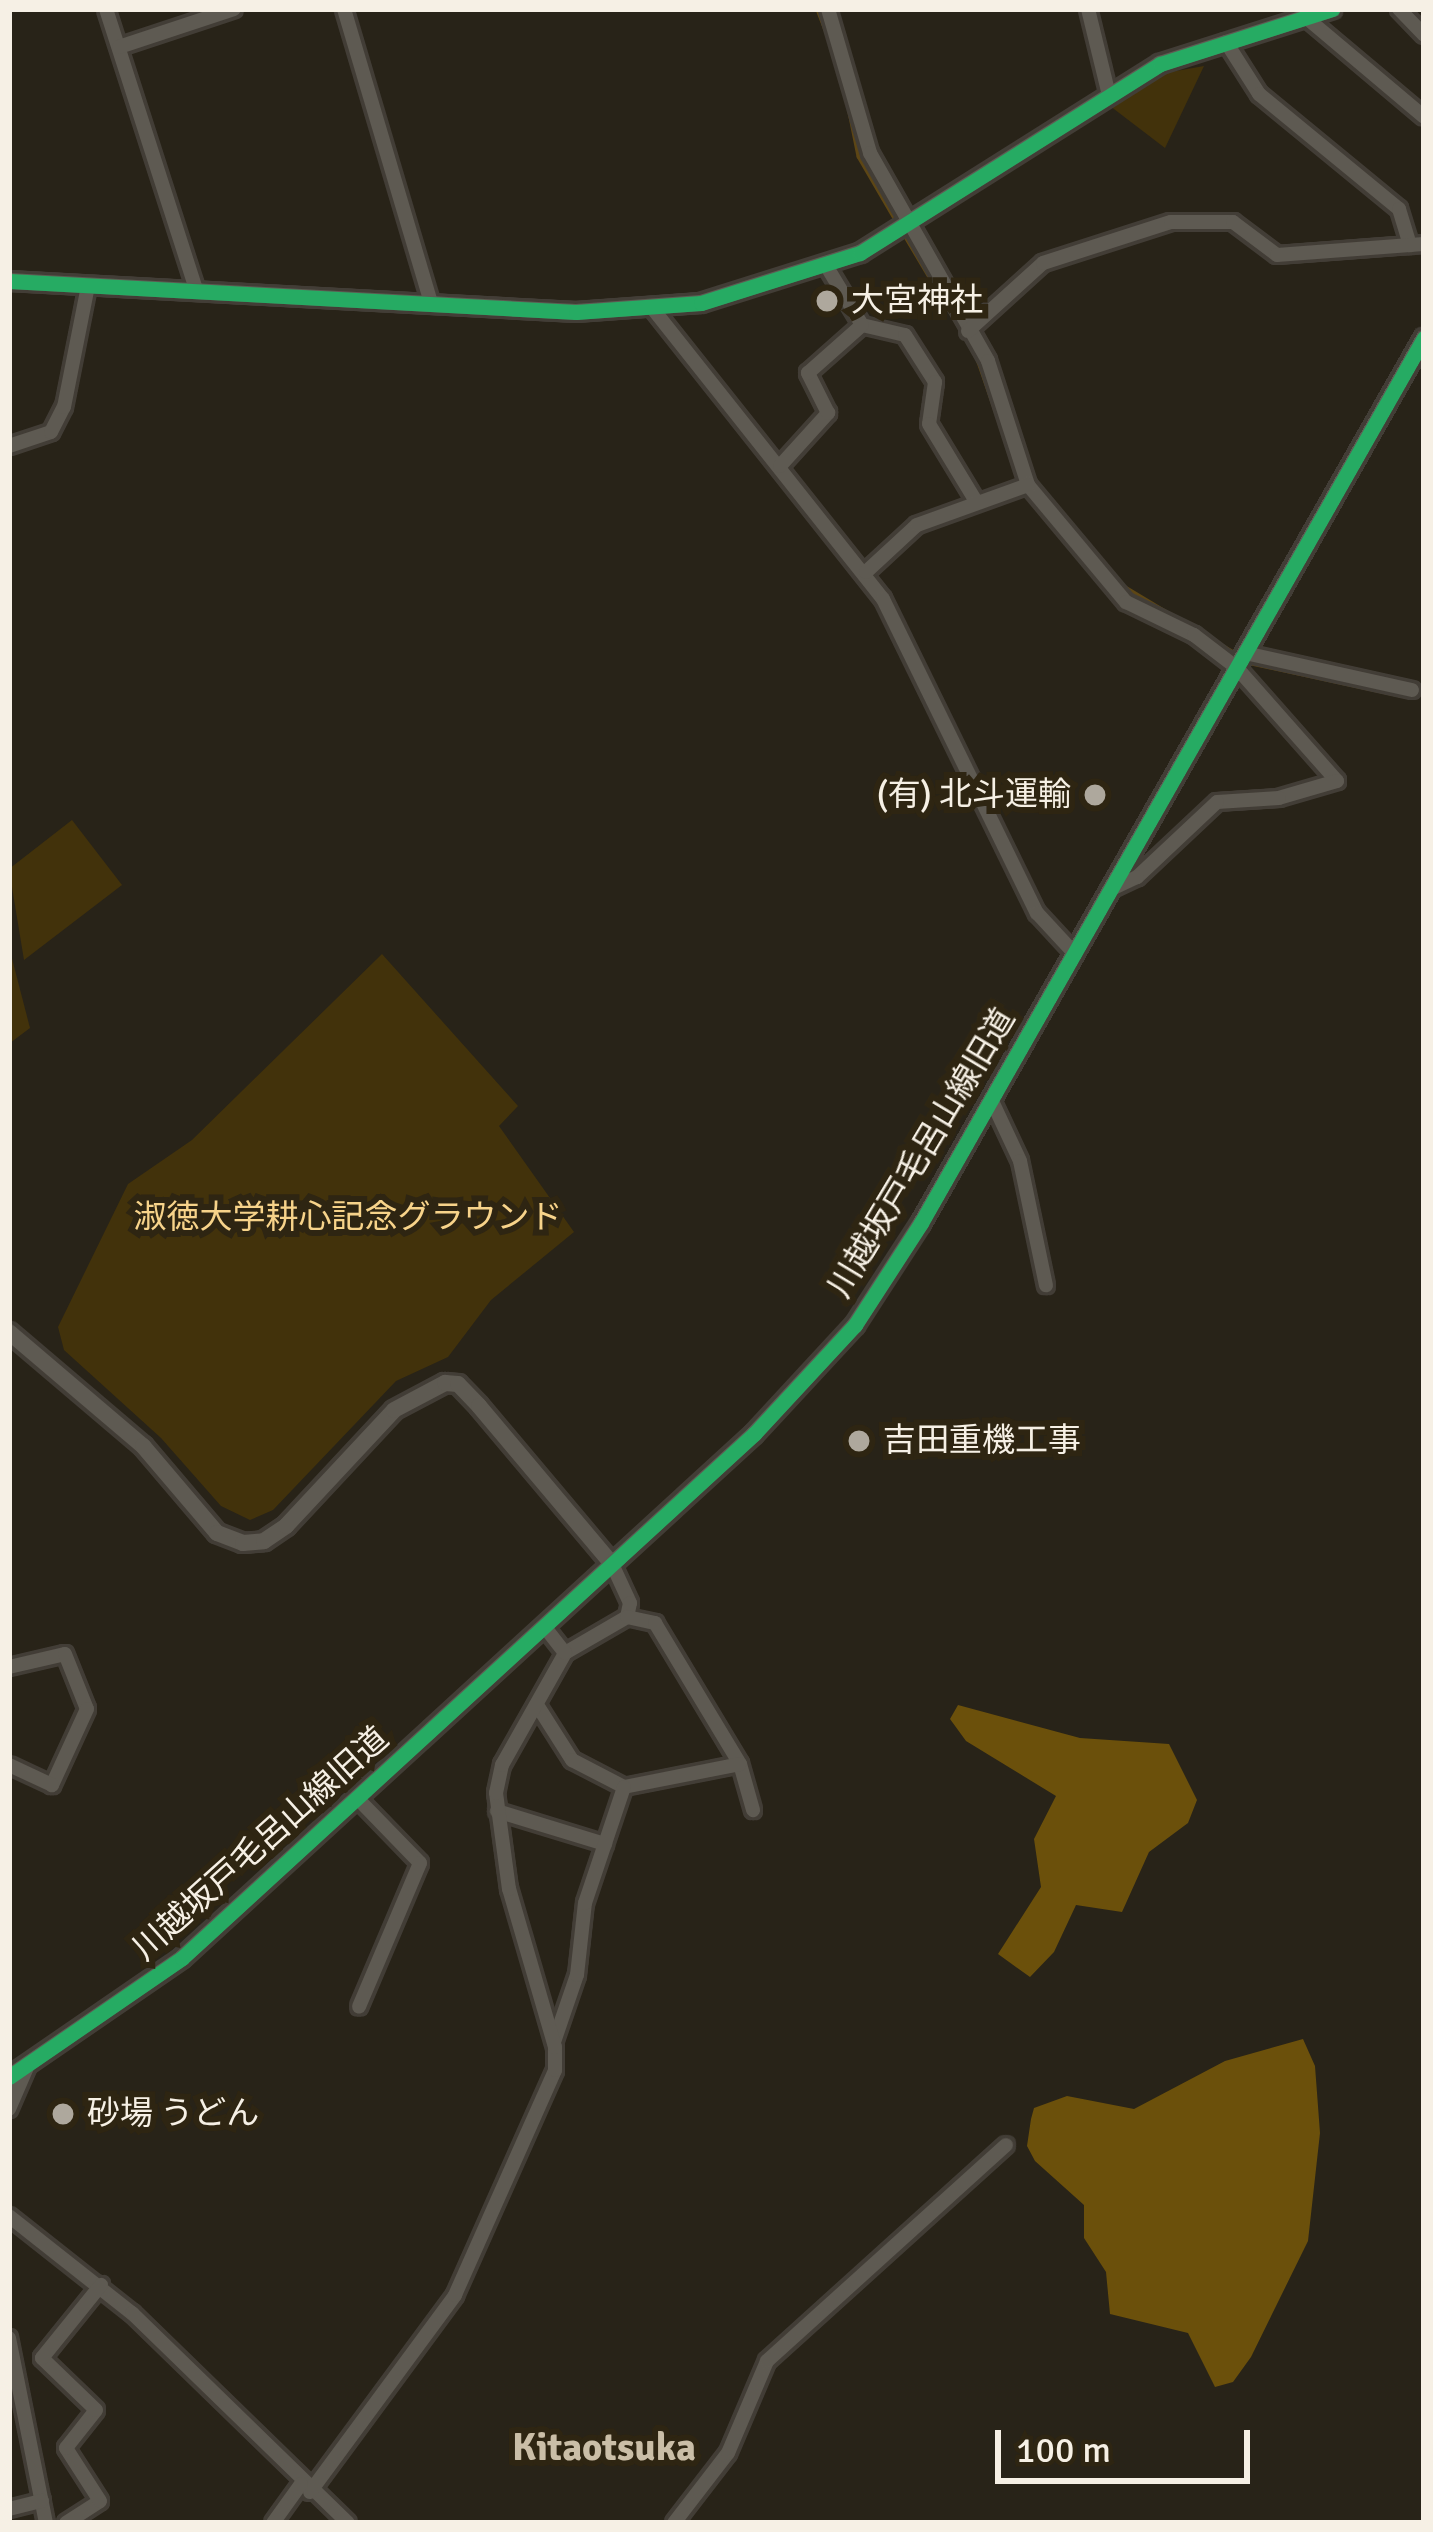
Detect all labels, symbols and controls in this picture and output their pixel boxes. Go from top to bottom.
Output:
place label: 大宮神社 [851,281,983,321]
marker: 大宮神社 [814,288,840,314]
place label: (有) 北斗運輸 [877,775,1071,815]
marker: (有) 北斗運輸 [1082,782,1108,808]
street label: 川越坂戸毛呂山線旧道 [820,1001,1024,1305]
park label: 淑徳大学耕心記念グラウンド [134,1198,562,1238]
place label: 吉田重機工事 [883,1421,1081,1461]
marker: 吉田重機工事 [846,1428,872,1454]
street label: 川越坂戸毛呂山線旧道 [125,1719,397,1969]
place label: 砂場 うどん [87,2094,259,2134]
marker: 砂場 うどん [50,2101,76,2127]
scale bar [1001,2406,1256,2480]
district label: Kitaotsuka [512,2424,696,2470]
text: 100 m [1016,2428,1111,2473]

